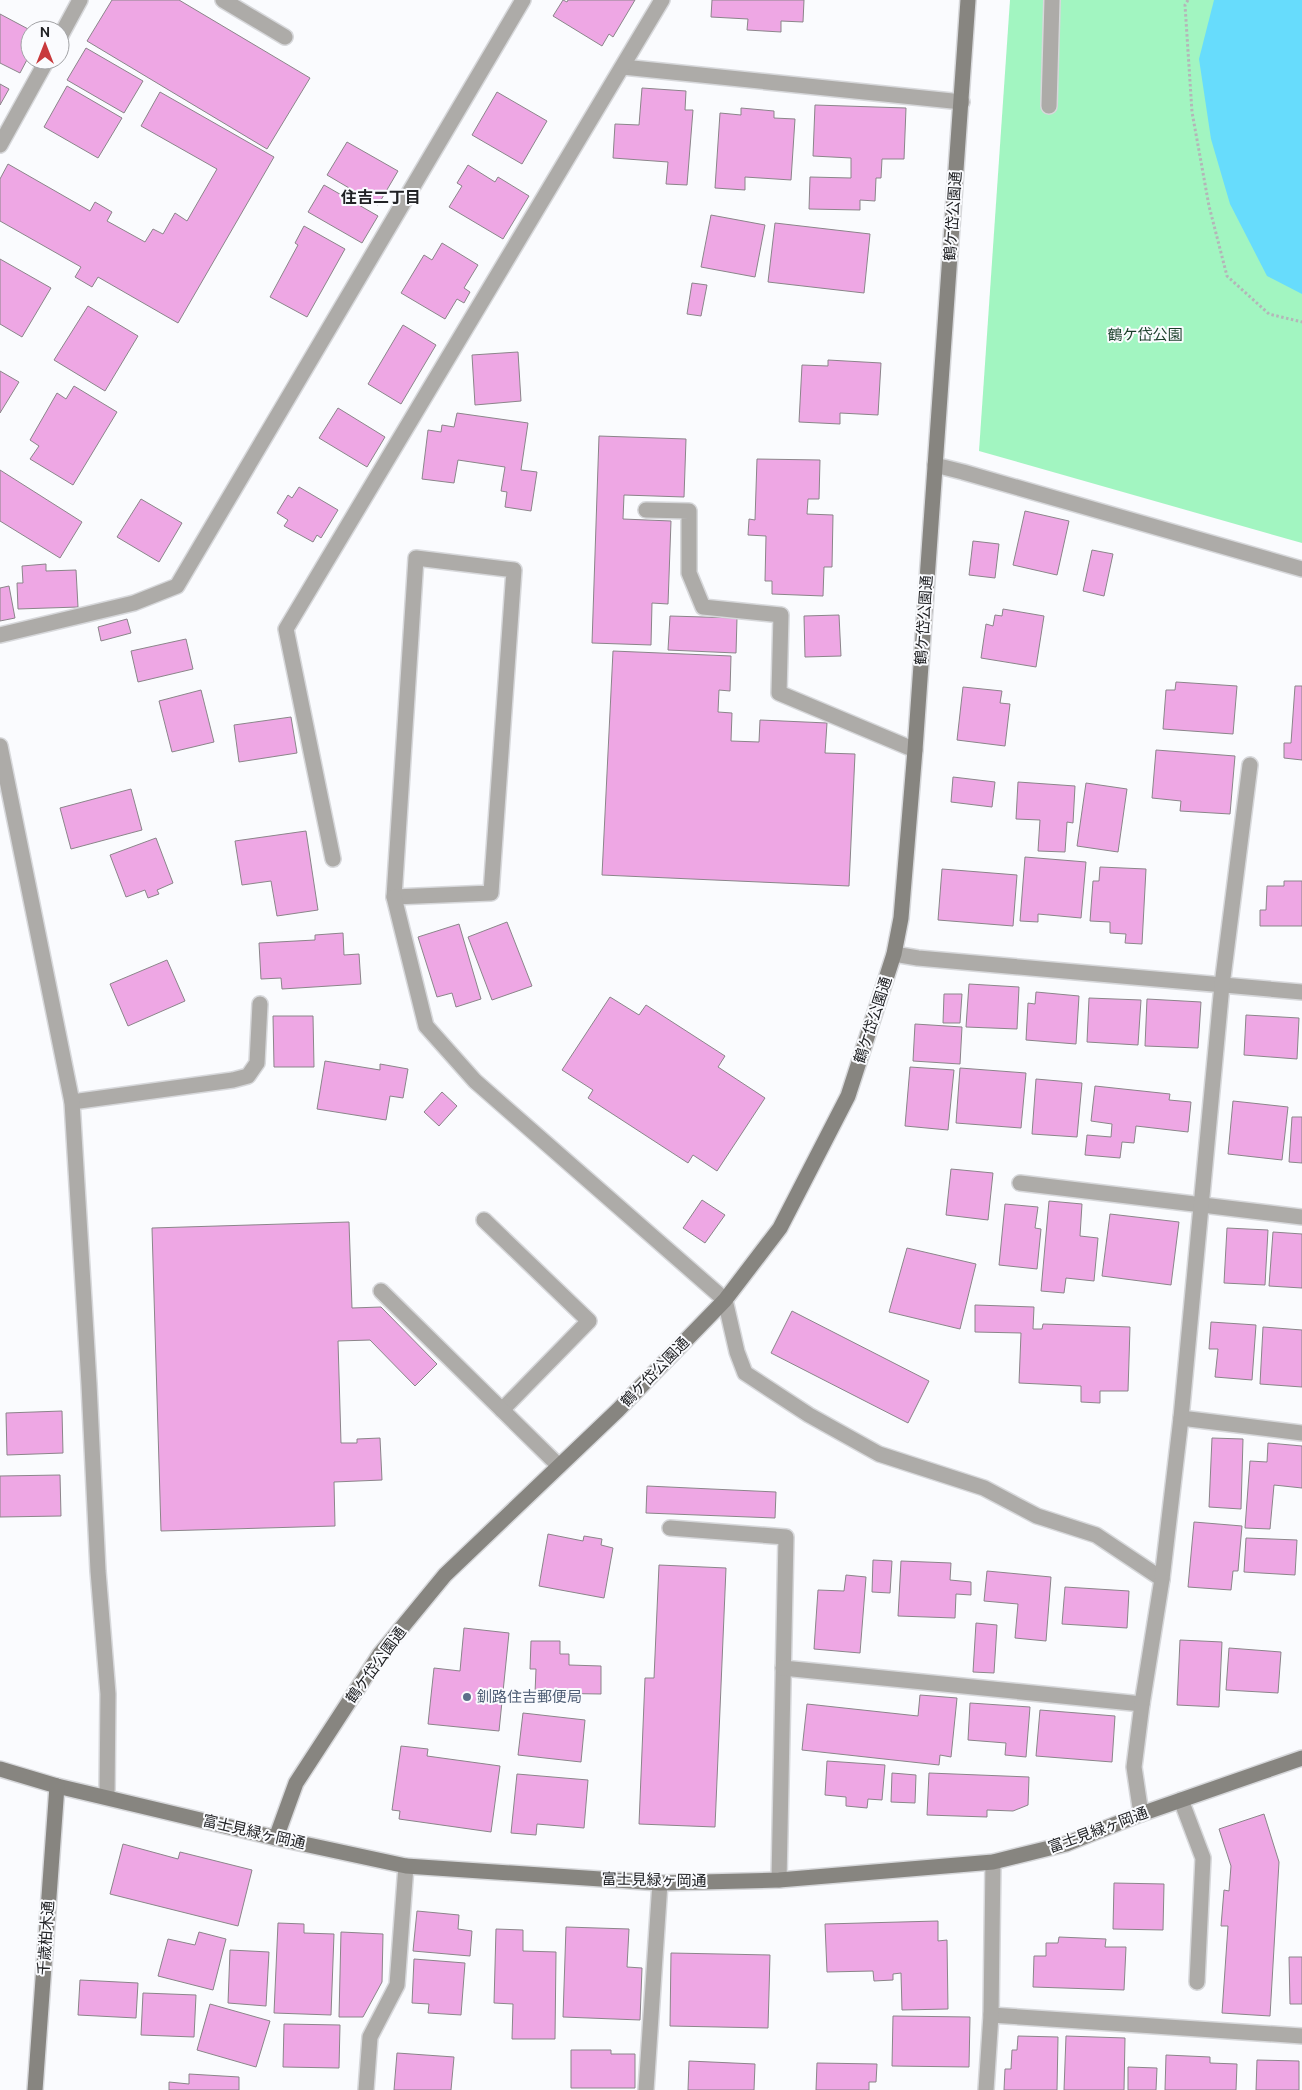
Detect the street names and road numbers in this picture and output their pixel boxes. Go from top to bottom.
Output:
street label: 鶴ケ岱公園通 [941,170,964,261]
street label: 鶴ケ岱公園通 [912,574,935,665]
street label: 鶴ケ岱公園通 [851,974,895,1065]
street label: 鶴ケ岱公園通 [617,1333,692,1410]
street label: 鶴ケ岱公園通 [342,1623,409,1706]
street label: 富士見緑ヶ岡通 [1046,1804,1150,1855]
street label: 富士見緑ヶ岡通 [201,1811,307,1852]
street label: 富士見緑ヶ岡通 [601,1870,707,1889]
street label: 千歳柏木通 [34,1900,57,1976]

